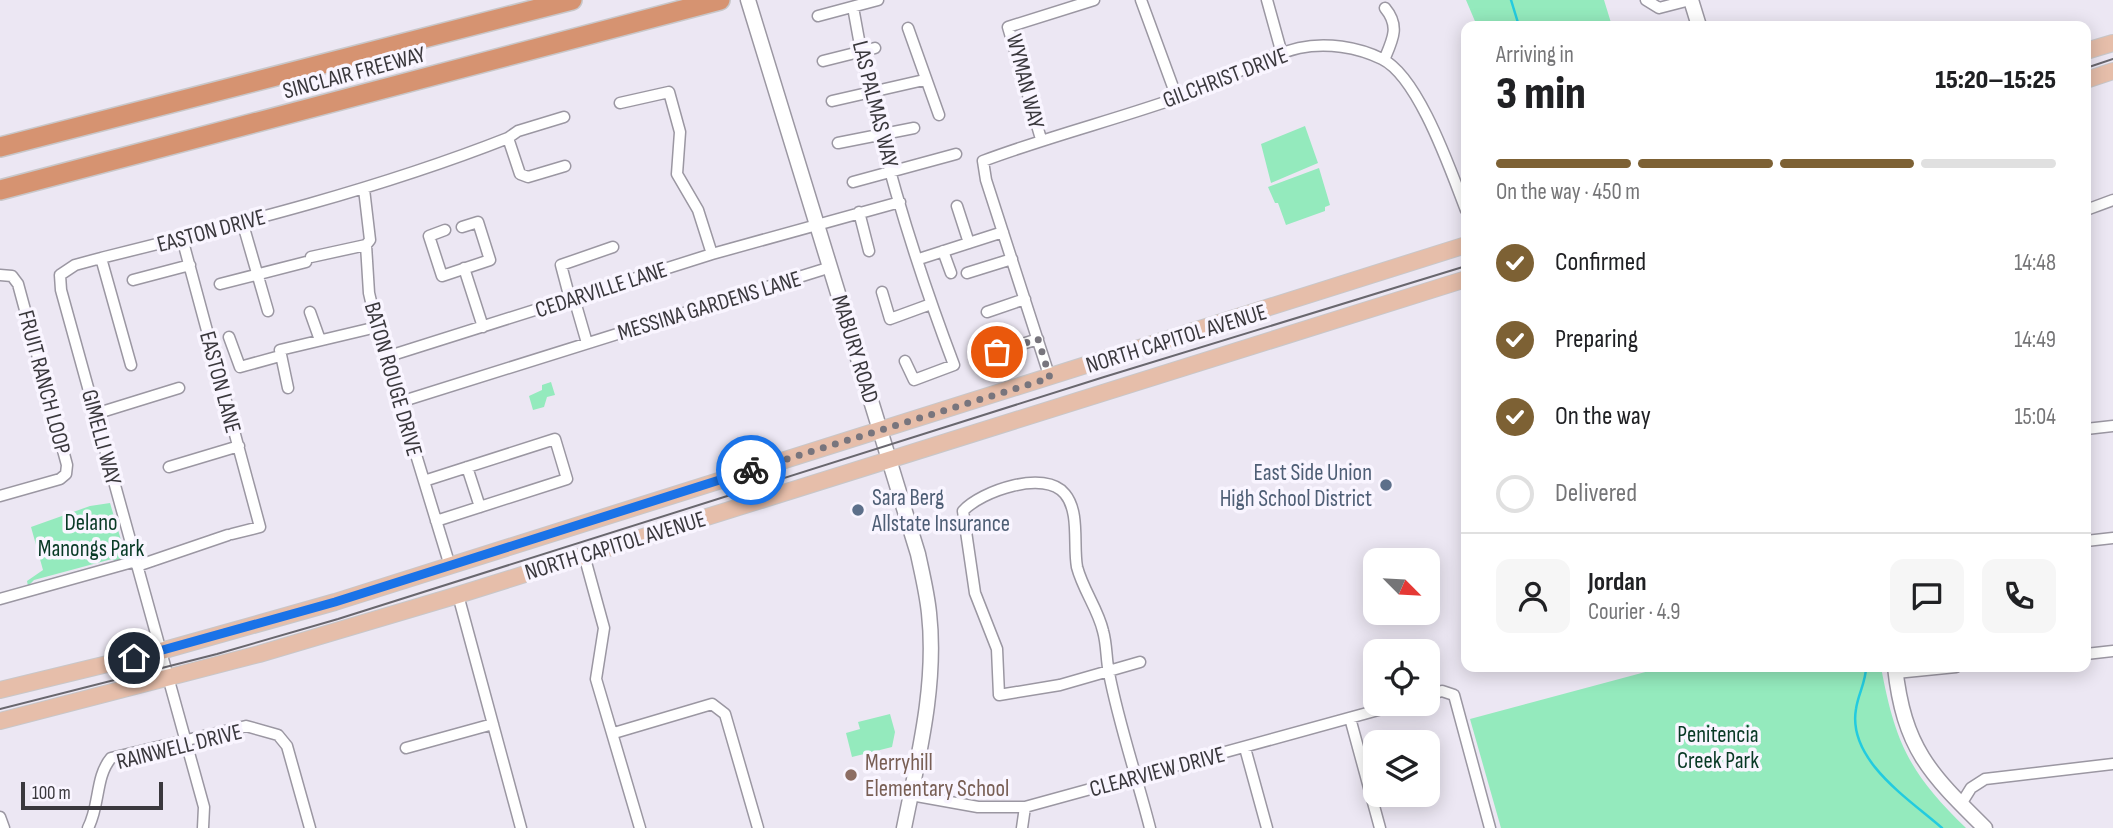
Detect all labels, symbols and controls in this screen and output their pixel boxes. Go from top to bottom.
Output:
street label: WYMAN WAY [1000,31,1050,132]
street label: LAS PALMAS WAY [846,38,904,171]
street label: SINCLAIR FREEWAY [280,40,429,105]
street label: GILCHRIST DRIVE [1159,41,1292,115]
text: Arriving in [1496,41,1574,69]
text: 15:20–15:25 [1935,65,2056,96]
text: 3 min [1496,67,1586,122]
text: On the way · 450 m [1496,178,1640,206]
street label: EASTON DRIVE [154,203,268,259]
icon: check [1496,244,1534,282]
text: Confirmed [1555,247,1646,278]
text: 14:48 [2014,249,2056,277]
street label: CEDARVILLE LANE [532,255,671,324]
street label: MESSINA GARDENS LANE [614,265,804,347]
street label: MABURY ROAD [825,292,885,407]
street label: NORTH CAPITOL AVENUE [1083,298,1270,380]
street label: BATON ROUGE DRIVE [358,299,428,460]
street label: FRUIT RANCH LOOP [11,307,77,457]
icon: check [1496,321,1534,359]
pin [967,322,1027,382]
text: Preparing [1555,324,1638,355]
text: 14:49 [2014,326,2056,354]
street label: EASTON LANE [193,328,247,436]
icon: bag [978,333,1016,371]
street label: GIMELLI WAY [75,387,127,488]
icon: check [1496,398,1534,436]
text: On the way [1555,401,1651,432]
text: 15:04 [2015,403,2056,431]
courier [716,435,786,505]
icon: bike [732,451,770,489]
place label: East Side Union High School District [1220,459,1372,513]
marker: East Side Union High School District [1378,477,1394,493]
text: Delivered [1555,478,1637,509]
place label: Sara Berg Allstate Insurance [871,484,1010,538]
marker: Sara Berg Allstate Insurance [850,502,866,518]
street label: NORTH CAPITOL AVENUE [522,505,709,587]
park label: Delano Manongs Park [38,509,144,563]
north arrow [1363,548,1440,625]
map controls [1363,548,1440,807]
button: person [1496,559,1570,633]
button: chat [1890,559,1964,633]
button: phone [1982,559,2056,633]
text: Jordan [1588,567,1646,598]
text: Courier · 4.9 [1588,598,1680,626]
pin [104,628,164,688]
icon: home [115,639,153,677]
button: locate [1363,639,1440,716]
street label: RAINWELL DRIVE [114,718,245,776]
park label: Penitencia Creek Park [1677,721,1759,775]
button: layers [1363,730,1440,807]
street label: CLEARVIEW DRIVE [1087,740,1228,803]
place label: Merryhill Elementary School [865,749,1009,803]
marker: Merryhill Elementary School [843,767,859,783]
scale bar [21,779,163,811]
text: 100 m [32,782,71,805]

